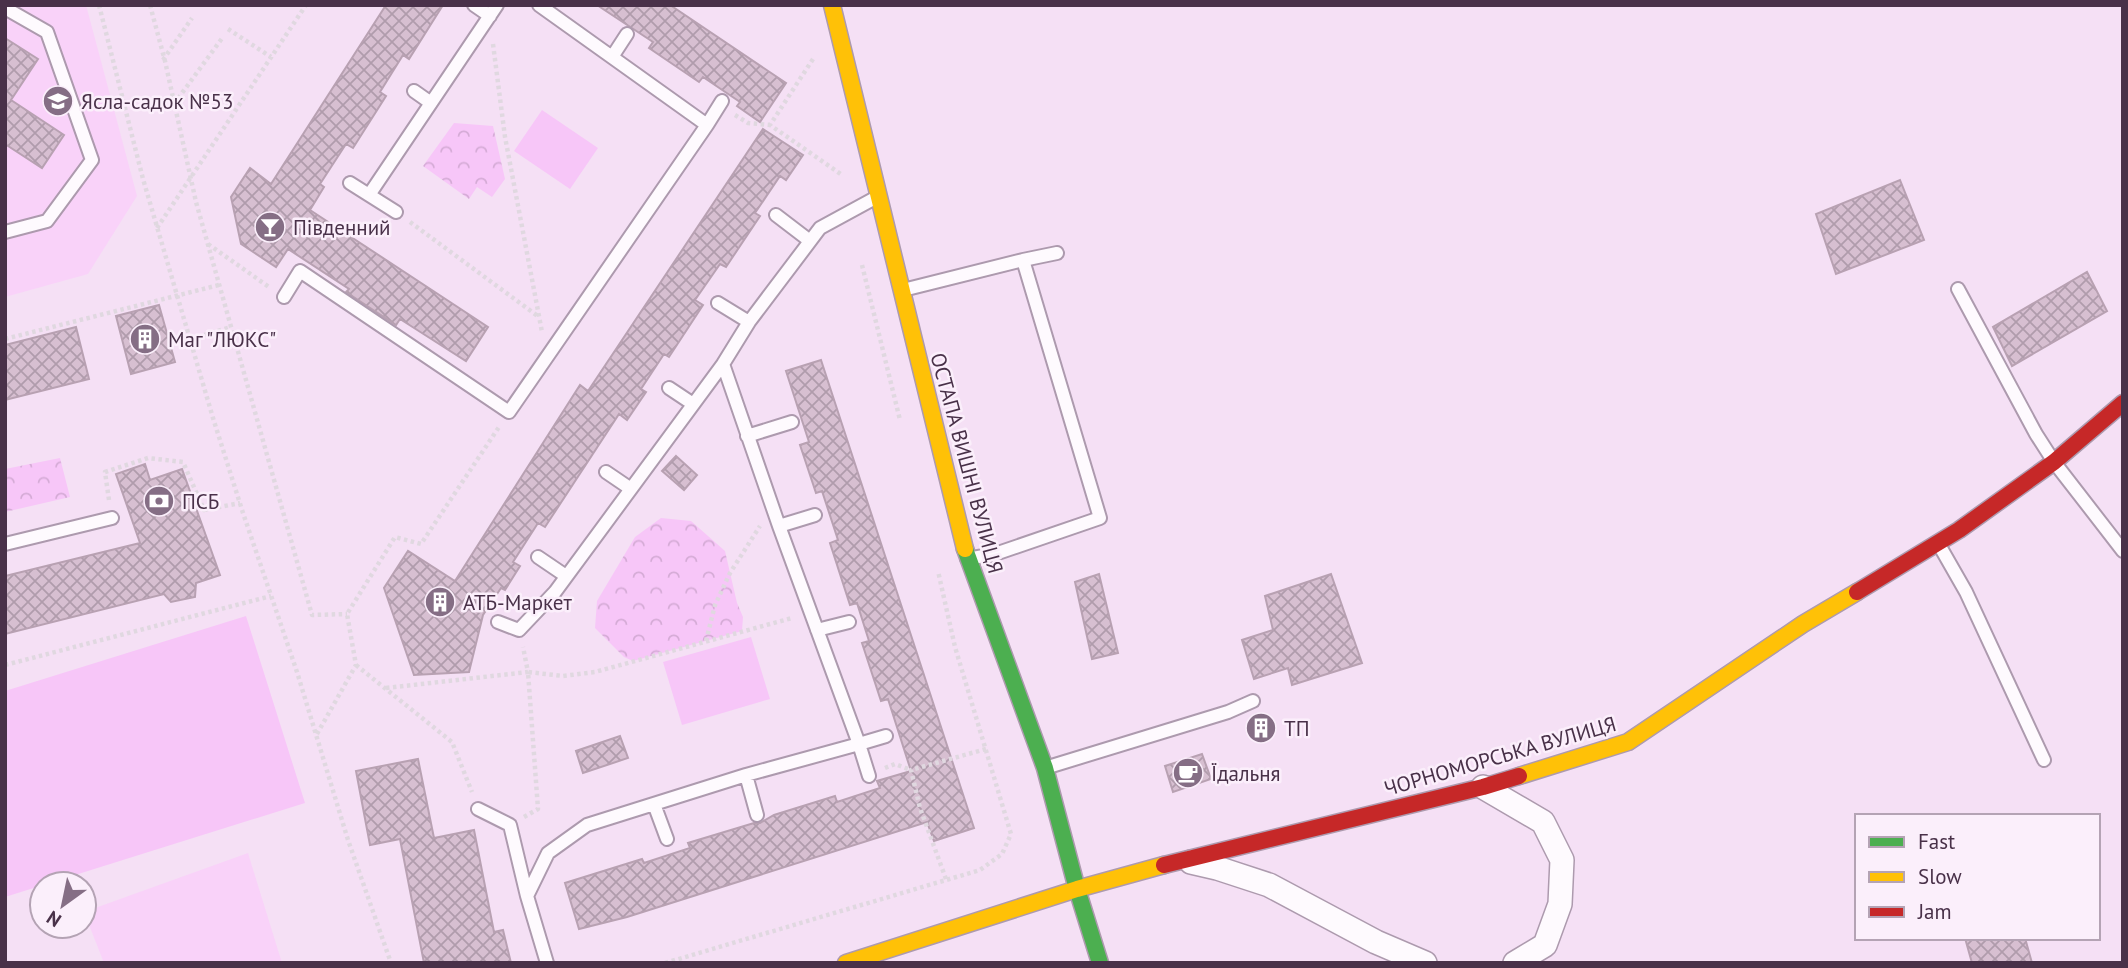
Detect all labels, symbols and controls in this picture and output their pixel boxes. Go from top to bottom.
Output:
school or university icon: Ясла-садок №53 [41,84,75,118]
place label: Ясла-садок №53 [81,88,233,115]
bar icon: Південний [253,210,287,244]
place label: Південний [293,214,391,241]
building icon: Маг "ЛЮКС" [128,322,162,356]
place label: Маг "ЛЮКС" [168,326,276,353]
street label: ОСТАПА ВИШНІ ВУЛИЦЯ [925,350,1009,576]
bank icon: ПСБ [142,484,176,518]
place label: ПСБ [182,488,219,515]
building icon: АТБ-Маркет [423,585,457,619]
place label: АТБ-Маркет [463,589,573,616]
street label: ЧОРНОМОРСЬКА ВУЛИЦЯ [1381,710,1619,802]
building icon: ТП [1244,711,1278,745]
place label: ТП [1284,715,1310,742]
cafe icon: Їдальня [1171,756,1205,790]
place label: Їдальня [1211,760,1281,787]
legend [1855,814,2100,940]
text: Fast [1918,828,1955,855]
text: Slow [1918,863,1962,890]
north arrow [28,870,98,940]
text: Jam [1917,898,1952,925]
text: N [42,906,66,933]

